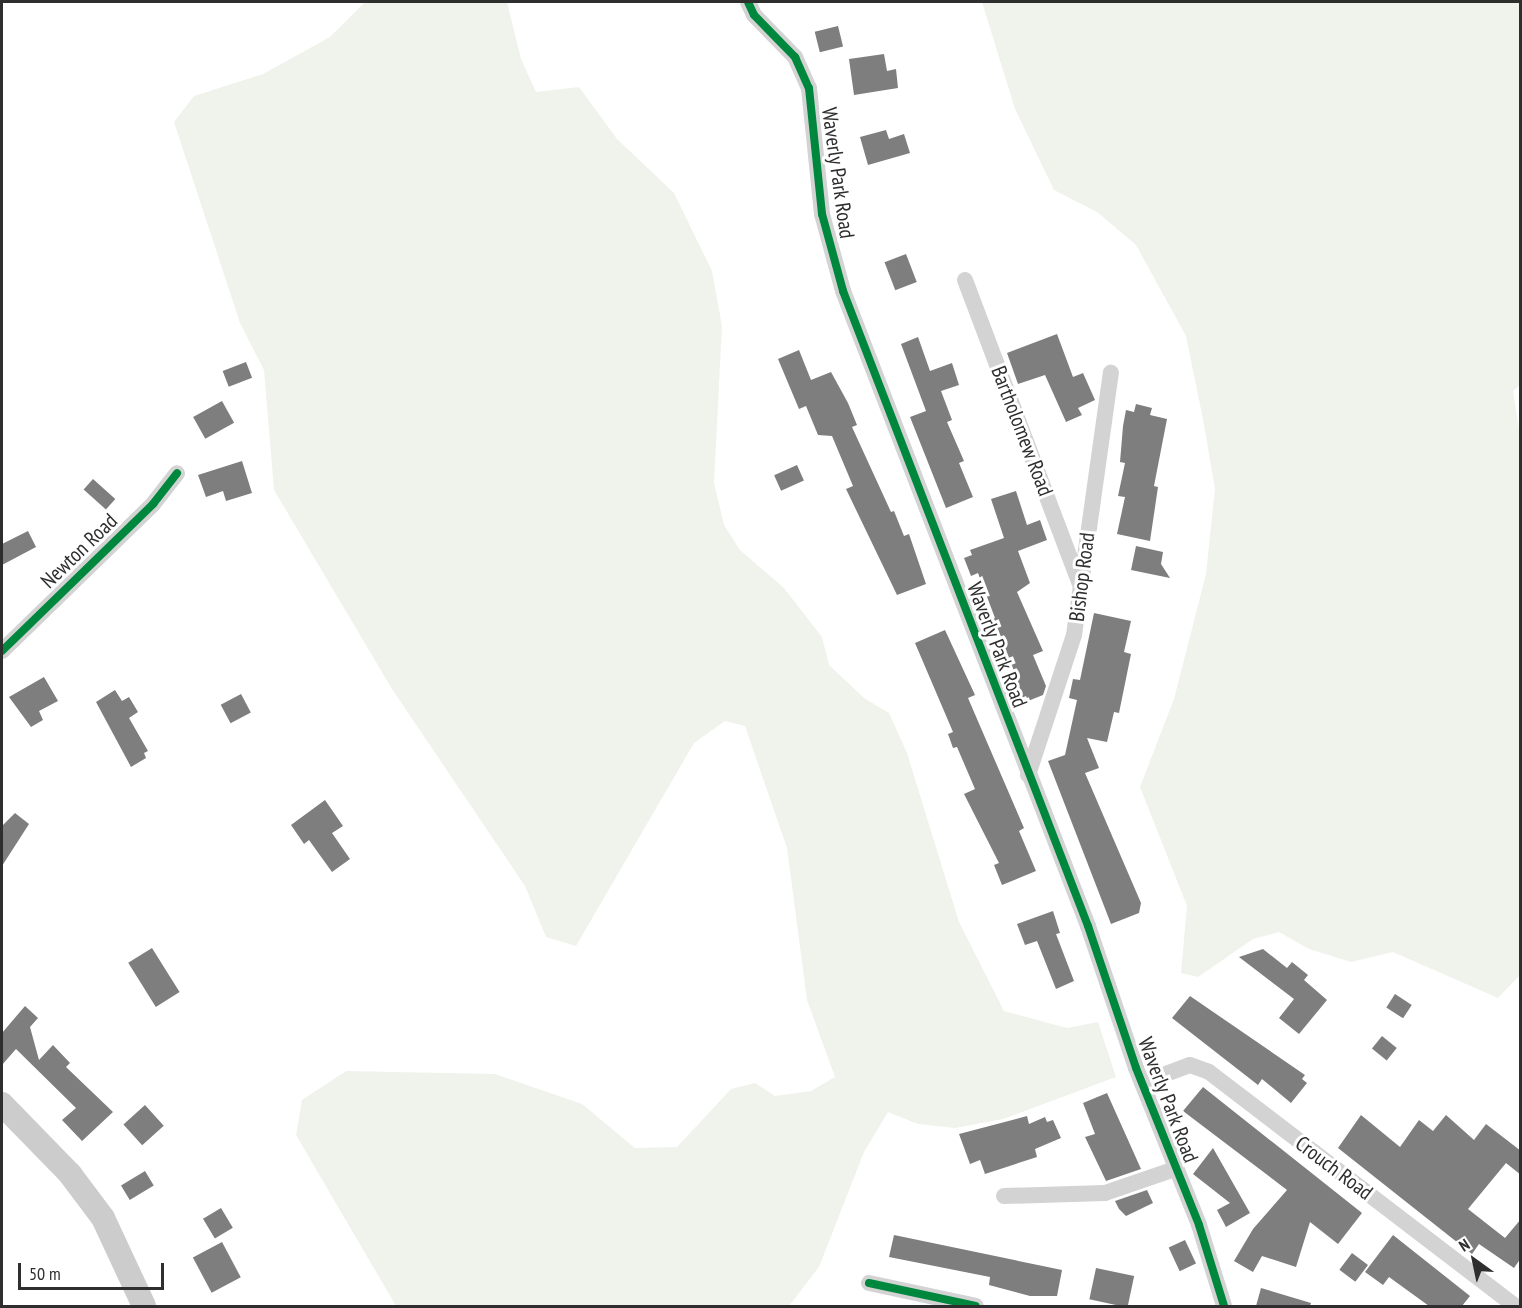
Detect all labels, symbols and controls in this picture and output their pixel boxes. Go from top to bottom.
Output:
street label: Waverly Park Road [816,105,860,241]
street label: Bartholomew Road [986,362,1058,500]
street label: Newton Road [36,508,122,594]
street label: Bishop Road [1064,531,1100,623]
street label: Waverly Park Road [961,578,1033,712]
street label: Waverly Park Road [1132,1033,1204,1167]
street label: Crouch Road [1290,1131,1378,1205]
north arrow [1444,1230,1504,1290]
text: N [1455,1234,1473,1256]
scale bar [21,1251,166,1289]
text: 50 m [29,1262,61,1285]

